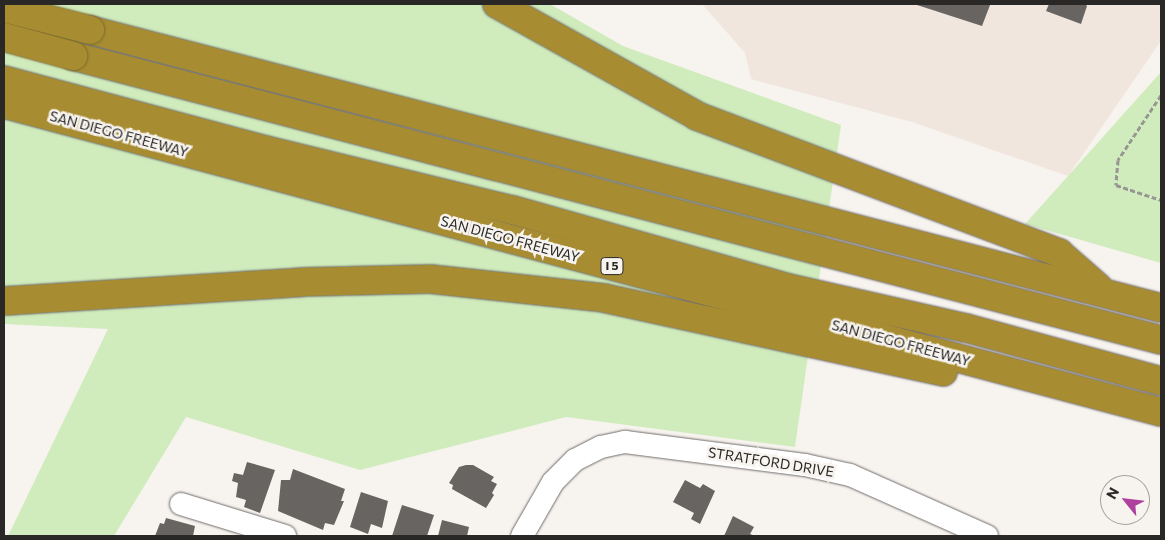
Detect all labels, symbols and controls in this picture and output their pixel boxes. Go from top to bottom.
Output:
street label: SAN DIEGO FREEWAY [48,107,190,161]
street label: SAN DIEGO FREEWAY [439,212,581,266]
road number: I 5 [600,256,624,276]
street label: SAN DIEGO FREEWAY [830,316,972,370]
street label: STRATFORD DRIVE [707,444,835,480]
north arrow [1100,475,1150,525]
text: N [1102,484,1122,502]

